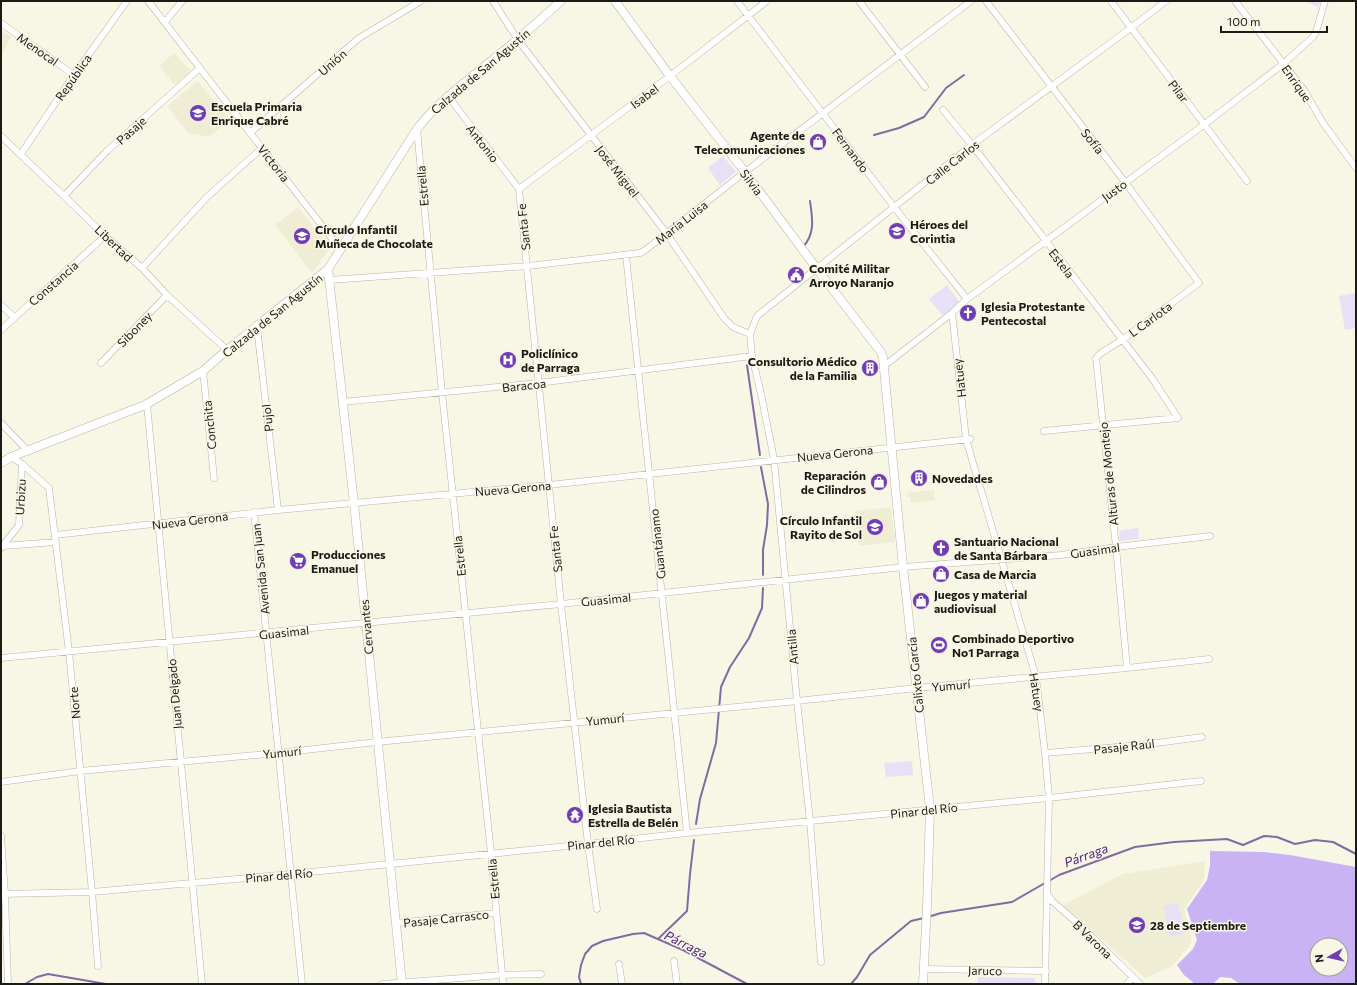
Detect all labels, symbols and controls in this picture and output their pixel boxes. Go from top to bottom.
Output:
scale bar [1221,8,1327,34]
text: 100 m [1227,14,1261,28]
street label: Calzada de San Agustín [428,26,532,116]
street label: Menocal [15,30,61,68]
street label: Unión [315,46,349,78]
street label: República [52,51,94,103]
street label: Enrique [1279,62,1315,104]
street label: Pilar [1166,77,1192,105]
street label: Isabel [627,81,661,111]
place label: Escuela Primaria Enrique Cabré [211,99,302,127]
school or university icon: Escuela Primaria Enrique Cabré [188,103,208,123]
street label: Pasaje [113,113,149,147]
street label: Antonio [464,121,502,165]
street label: Fernando [830,125,872,175]
street label: Sofía [1079,126,1107,156]
place label: Agente de Telecomunicaciones [694,128,805,156]
shop icon: Agente de Telecomunicaciones [808,132,828,152]
street label: Calle Carlos [922,137,982,187]
street label: Victoria [255,142,293,184]
street label: José Miguel [593,142,643,200]
street label: Estrella [413,165,431,207]
street label: Silvia [738,166,766,198]
street label: Justo [1099,176,1130,205]
street label: María Luisa [652,197,710,247]
street label: Santa Fe [514,203,532,251]
place label: Héroes del Corintia [910,217,968,245]
school or university icon: Héroes del Corintia [887,221,907,241]
street label: Libertad [92,222,136,264]
place label: Círculo Infantil Muñeca de Chocolate [315,222,433,250]
school or university icon: Círculo Infantil Muñeca de Chocolate [292,226,312,246]
street label: Estela [1046,246,1078,280]
street label: Constancia [25,258,81,308]
place label: Comité Militar Arroyo Naranjo [809,261,894,289]
public building icon: Comité Militar Arroyo Naranjo [786,265,806,285]
street label: Calzada de San Agustín [219,270,325,360]
place label: Iglesia Protestante Pentecostal [981,299,1085,327]
street label: L Carlota [1126,299,1174,339]
church icon: Iglesia Protestante Pentecostal [958,303,978,323]
street label: Siboney [114,308,154,350]
place label: Policlínico de Parraga [521,346,580,374]
hospital icon: Policlínico de Parraga [498,350,518,370]
place label: Consultorio Médico de la Familia [748,354,857,382]
building icon: Consultorio Médico de la Familia [860,358,880,378]
street label: Hatuey [950,358,968,398]
street label: Baracoa [501,376,547,394]
street label: Conchita [199,400,219,450]
street label: Pujol [259,404,275,432]
street label: Alturas de Montejo [1096,421,1120,527]
street label: Nueva Gerona [796,442,874,464]
place label: Reparación de Cilindros [801,468,866,496]
building icon: Novedades [909,468,929,488]
place label: Novedades [932,471,993,485]
shop icon: Reparación de Cilindros [869,472,889,492]
street label: Urbizu [12,478,28,516]
street label: Nueva Gerona [474,478,552,498]
street label: Nueva Gerona [151,508,229,532]
street label: Guantánamo [646,508,668,580]
place label: Círculo Infantil Rayito de Sol [780,513,862,541]
school or university icon: Círculo Infantil Rayito de Sol [865,517,885,537]
street label: Avenida San Juan [248,523,273,615]
street label: Santa Fe [546,525,564,573]
place label: Santuario Nacional de Santa Bárbara [954,534,1059,562]
street label: Estrella [450,535,468,577]
church icon: Santuario Nacional de Santa Bárbara [931,538,951,558]
street label: Guasimal [1069,540,1121,560]
place label: Producciones Emanuel [311,547,386,575]
supermarket icon: Producciones Emanuel [288,551,308,571]
shop icon: Casa de Marcia [931,564,951,584]
place label: Casa de Marcia [954,567,1036,581]
place label: Juegos y material audiovisual [934,587,1027,615]
street label: Guasimal [580,589,632,609]
shop icon: Juegos y material audiovisual [911,591,931,611]
street label: Cervantes [357,599,375,655]
street label: Guasimal [258,622,310,642]
street label: Antilla [783,629,801,665]
place label: Combinado Deportivo No1 Parraga [952,631,1074,659]
sports icon: Combinado Deportivo No1 Parraga [929,635,949,655]
street label: Calixto García [904,636,926,714]
street label: Juan Delgado [164,658,185,730]
street label: Hatuey [1027,672,1047,712]
street label: Yumurí [931,676,972,694]
street label: Norte [66,686,82,720]
street label: Yumurí [585,710,626,728]
street label: Pasaje Raúl [1093,736,1155,756]
street label: Yumurí [262,743,303,761]
street label: Pinar del Río [890,799,958,821]
place label: Iglesia Bautista Estrella de Belén [588,801,678,829]
temple icon: Iglesia Bautista Estrella de Belén [565,805,585,825]
street label: Pinar del Río [567,831,635,853]
water label: Párraga [1062,840,1110,870]
street label: Estrella [484,858,502,900]
street label: Pinar del Río [245,865,313,885]
street label: Pasaje Carrasco [402,907,490,929]
school or university icon: 28 de Septiembre [1127,915,1147,935]
street label: B Varona [1071,917,1115,961]
place label: 28 de Septiembre [1150,918,1246,932]
water label: Párraga [662,927,710,961]
north arrow [1309,937,1349,977]
text: N [1312,953,1326,963]
street label: Jaruco [968,963,1002,978]

